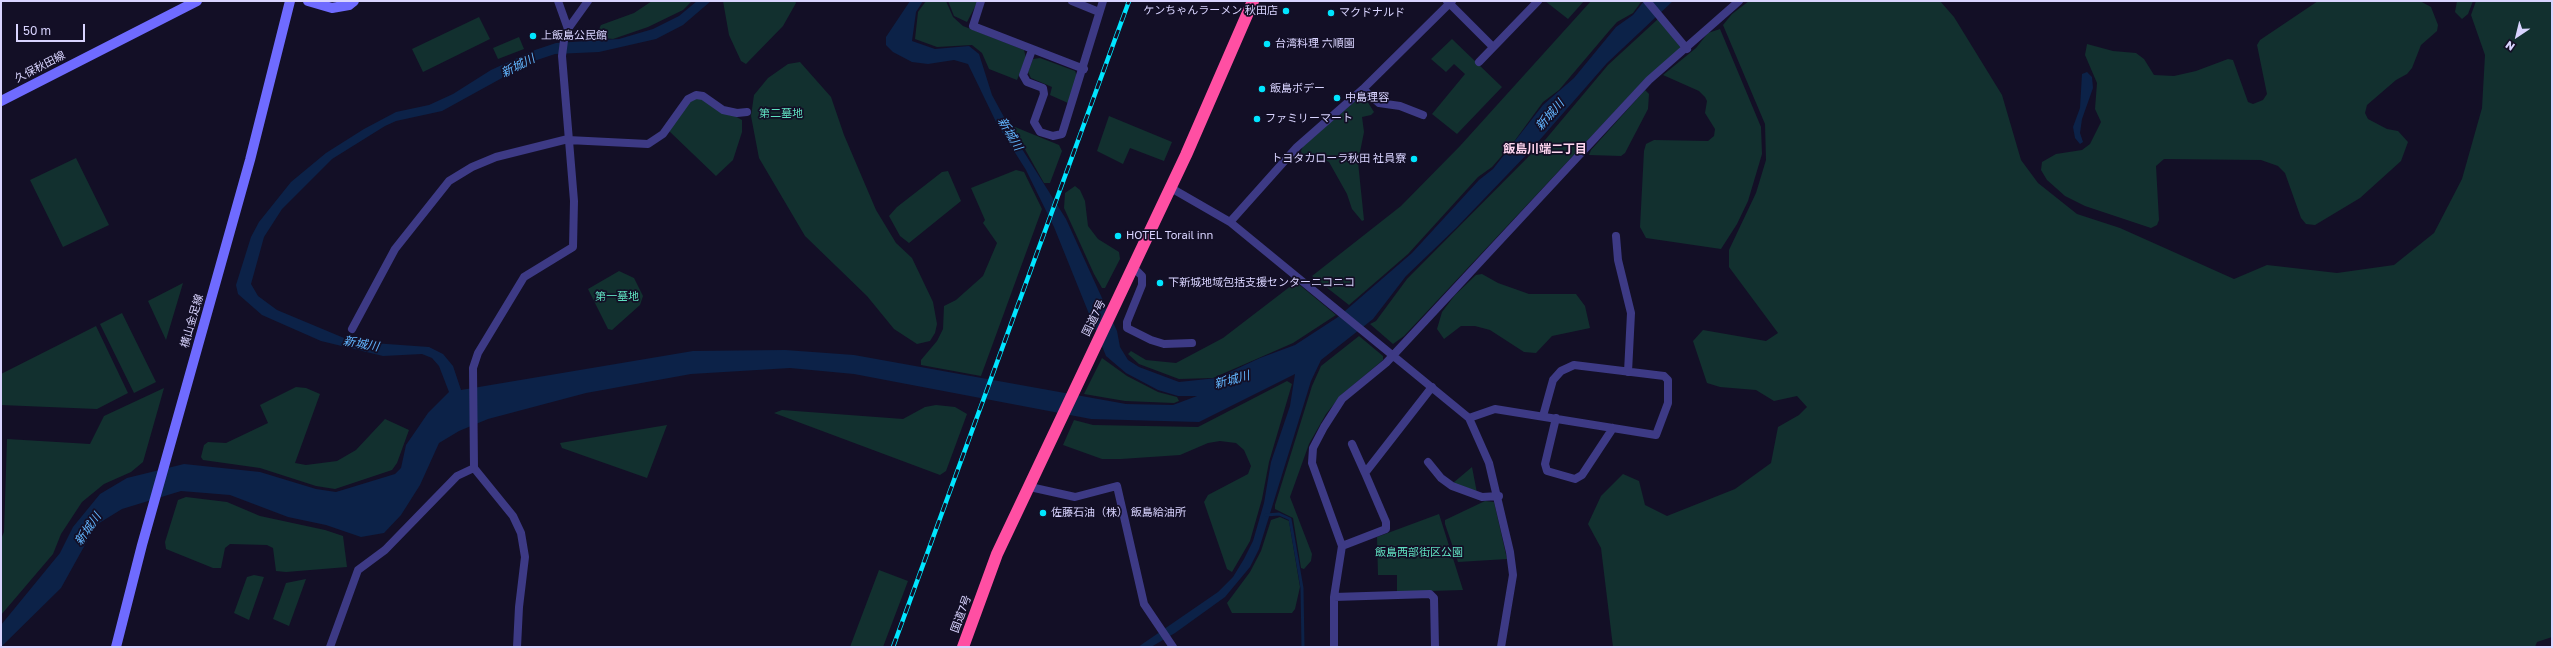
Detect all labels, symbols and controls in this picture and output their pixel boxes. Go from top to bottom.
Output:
place label: ケンちゃんラーメン 秋田店 [1143,4,1278,18]
marker: ケンちゃんラーメン 秋田店 [1281,6,1291,16]
place label: マクドナルド [1339,6,1405,20]
marker: マクドナルド [1326,8,1336,18]
scale bar [18,16,87,42]
north arrow [2497,16,2537,56]
text: 50 m [23,23,51,38]
place label: 上飯島公民館 [541,29,607,43]
marker: 上飯島公民館 [528,31,538,41]
place label: 台湾料理 六順園 [1275,37,1355,51]
marker: 台湾料理 六順園 [1262,39,1272,49]
text: N [2503,39,2517,54]
street label: 久保秋田線 [13,49,67,85]
water label: 新城川 [499,51,537,81]
place label: 飯島ボデー [1270,82,1325,96]
marker: 飯島ボデー [1257,84,1267,94]
place label: 中島理容 [1345,91,1389,105]
marker: 中島理容 [1332,93,1342,103]
water label: 新城川 [1533,97,1567,133]
park label: 第二墓地 [759,107,803,121]
place label: ファミリーマート [1265,112,1353,126]
marker: ファミリーマート [1252,114,1262,124]
water label: 新城川 [995,115,1025,153]
district label: 飯島川端二丁目 [1503,142,1587,156]
place label: トヨタカローラ秋田 社員寮 [1271,152,1406,166]
marker: トヨタカローラ秋田 社員寮 [1409,154,1419,164]
place label: HOTEL Torail inn [1126,229,1213,243]
marker: HOTEL Torail inn [1113,231,1123,241]
place label: 下新城地域包括支援センターニコニコ [1168,276,1355,290]
marker: 下新城地域包括支援センターニコニコ [1155,278,1165,288]
park label: 第一墓地 [595,290,639,304]
street label: 横山金足線 [178,293,206,349]
street label: 国道7号 [1080,298,1108,338]
water label: 新城川 [342,334,380,354]
water label: 新城川 [1213,368,1251,392]
place label: 佐藤石油（株） 飯島給油所 [1051,506,1186,520]
marker: 佐藤石油（株） 飯島給油所 [1038,508,1048,518]
water label: 新城川 [72,510,104,548]
park label: 飯島西部街区公園 [1375,546,1463,560]
street label: 国道7号 [948,593,974,635]

